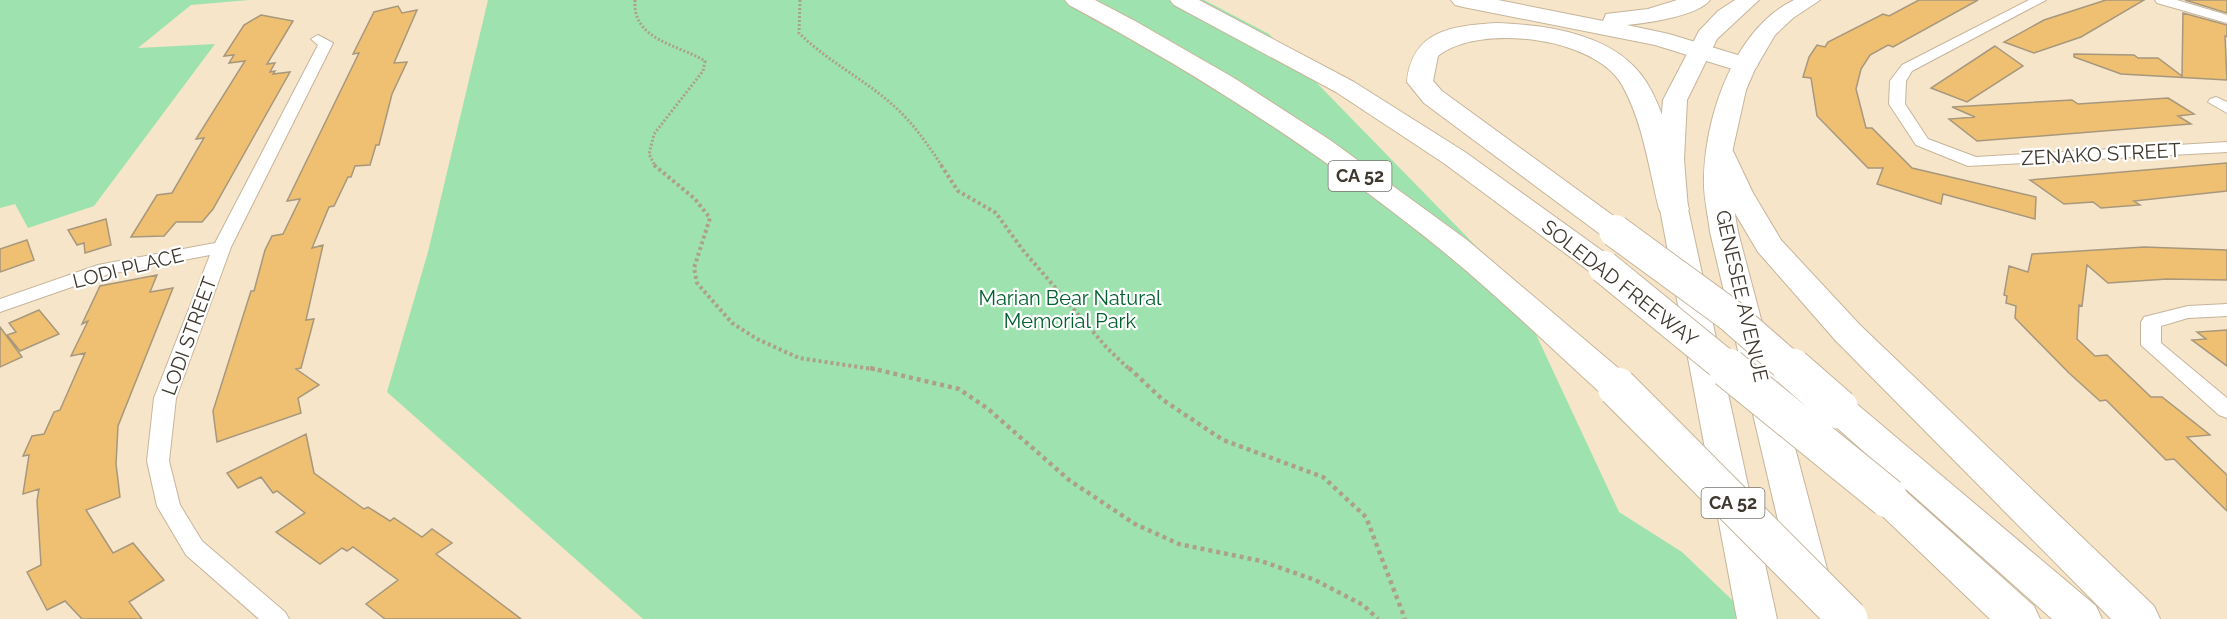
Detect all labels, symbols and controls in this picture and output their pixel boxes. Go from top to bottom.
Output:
street label: ZENAKO STREET [2021,138,2181,170]
road number: CA 52 [1328,161,1392,191]
street label: GENESEE AVENUE [1711,208,1773,384]
street label: SOLEDAD FREEWAY [1537,215,1703,351]
street label: LODI PLACE [70,243,186,293]
street label: LODI STREET [156,273,222,399]
park label: Marian Bear Natural Memorial Park [978,286,1162,333]
road number: CA 52 [1702,488,1764,518]

